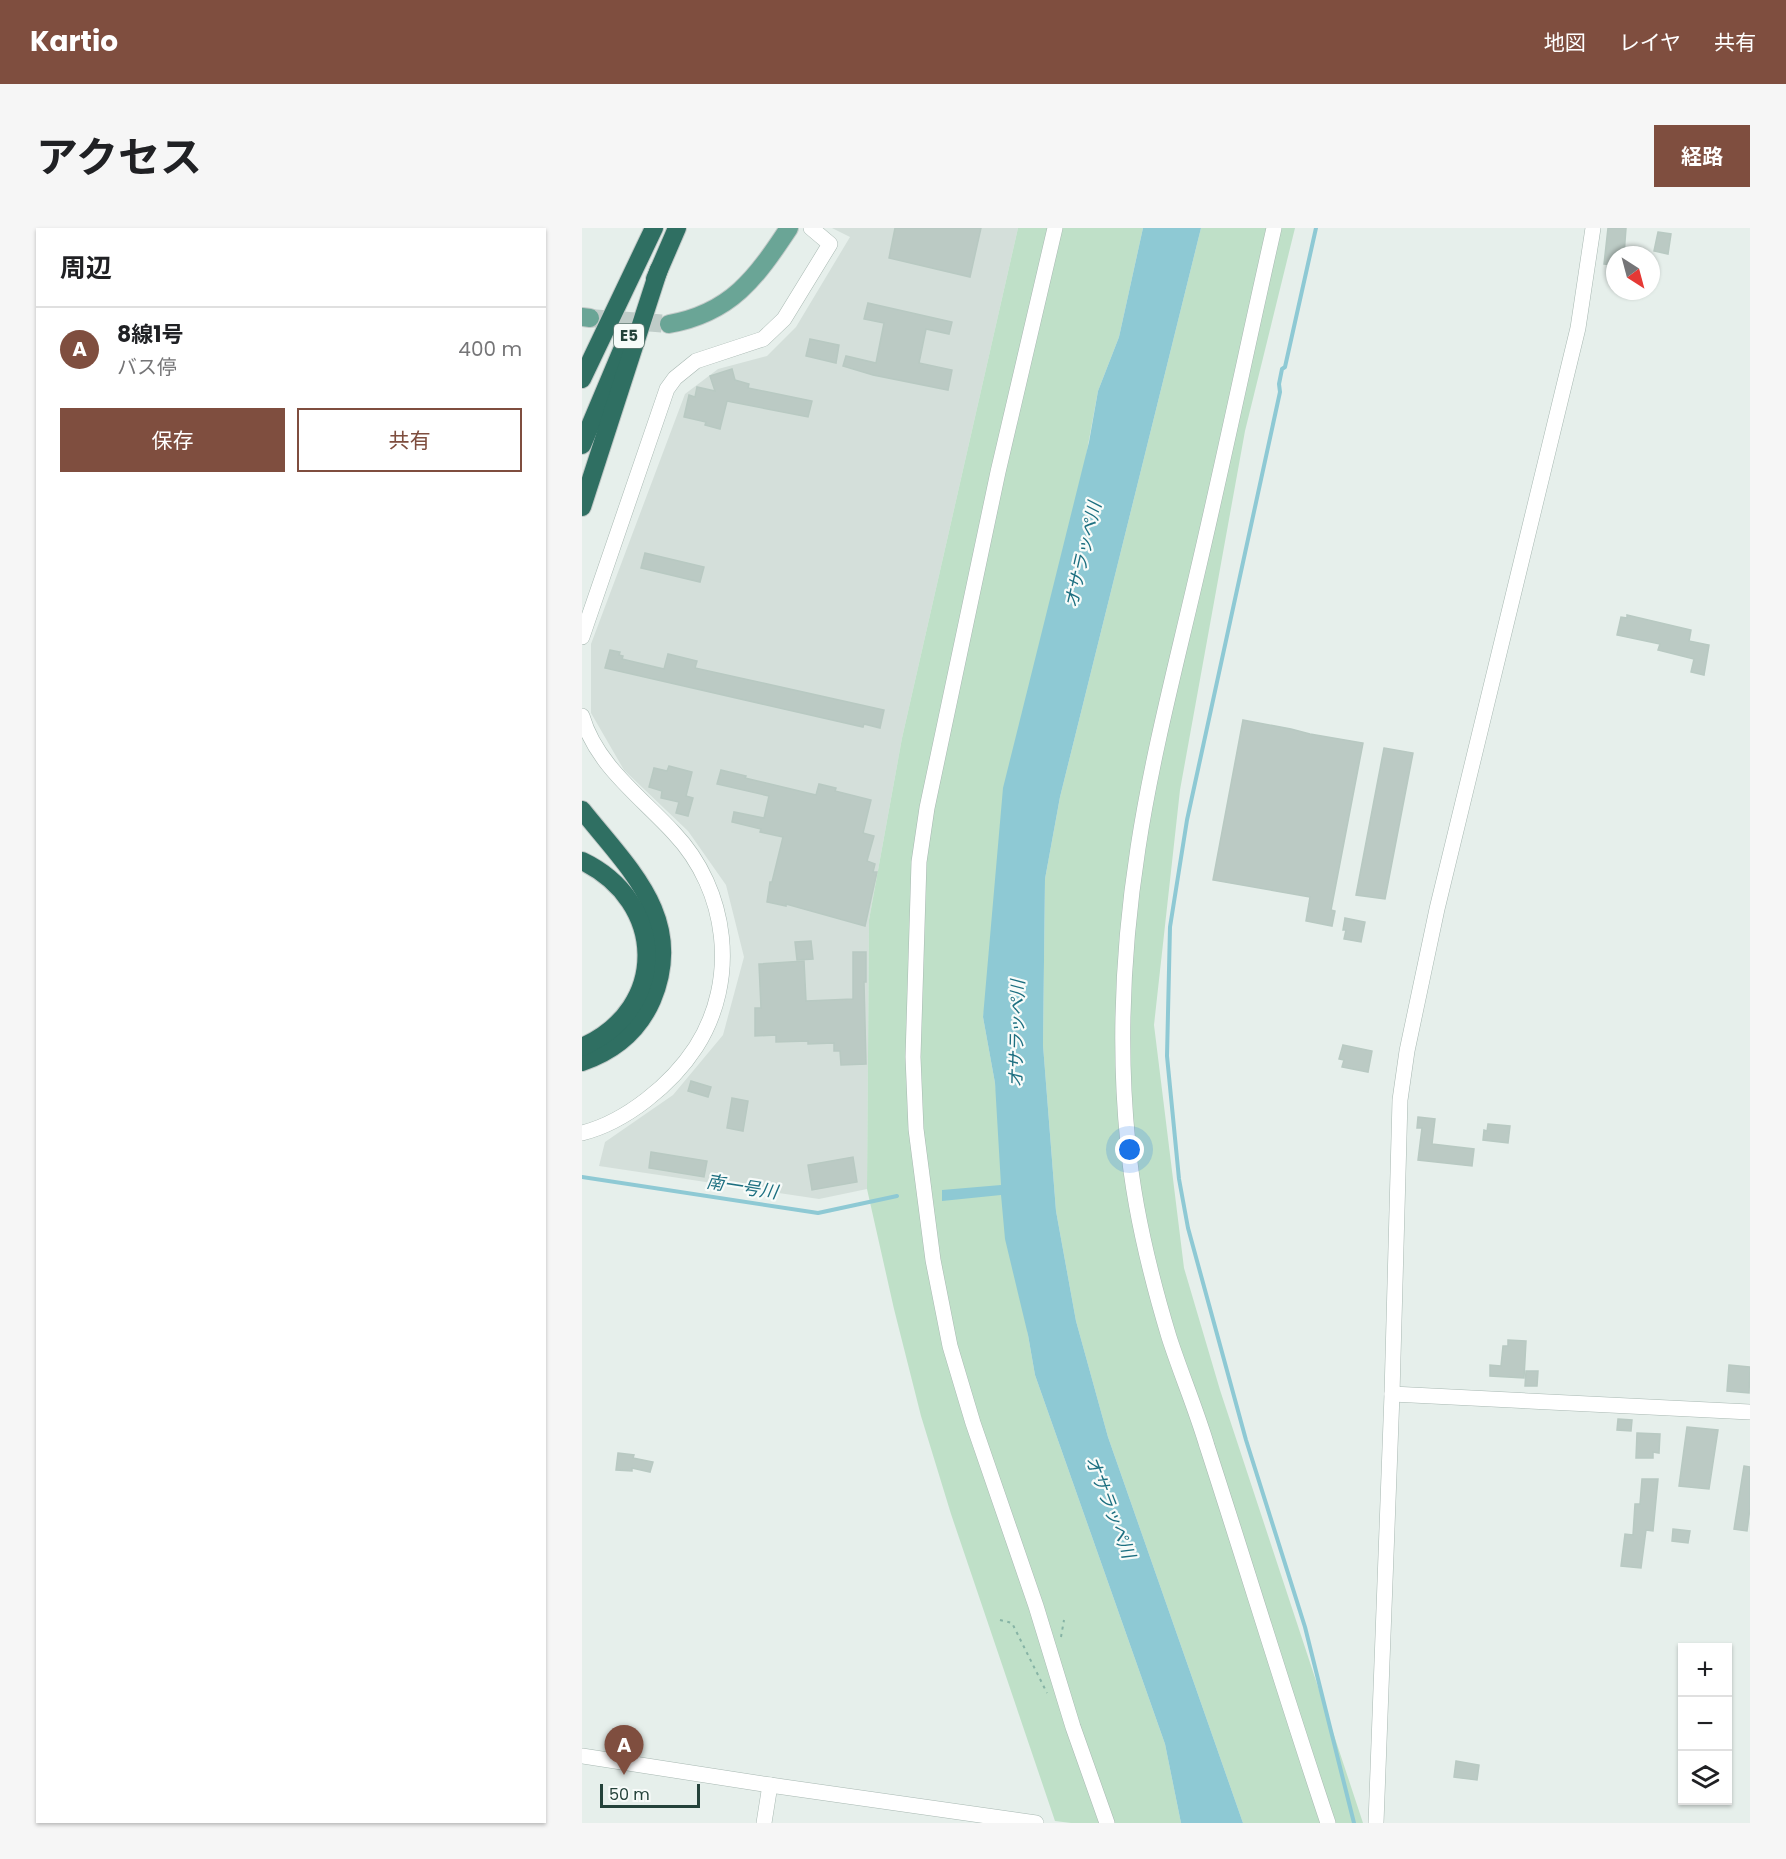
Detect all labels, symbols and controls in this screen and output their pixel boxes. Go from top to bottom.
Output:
text: Kartio [30,22,118,61]
text: 地図 [1544,28,1586,57]
text: レイヤ [1619,28,1681,57]
text: 共有 [1714,28,1756,57]
button: 経路 [1654,125,1750,187]
text: アクセス [36,128,202,187]
north arrow [1606,246,1660,300]
text: 周辺 [60,250,112,286]
text: 8線1号 [117,319,184,350]
road number: E5 [614,324,644,348]
text: A [72,335,87,363]
text: 400 m [458,335,522,363]
text: バス停 [117,353,177,381]
button: 保存 [60,408,285,472]
button: 共有 [297,408,522,472]
water label: オサラッペ川 [1058,498,1107,610]
water label: オサラッペ川 [1003,978,1030,1088]
your location [1115,1135,1144,1164]
water label: 南一号川 [705,1169,782,1205]
water label: オサラッペ川 [1079,1452,1142,1564]
map controls [1678,1643,1732,1805]
button: + [1678,1643,1732,1697]
button: − [1678,1697,1732,1751]
pin: A [604,1726,644,1775]
button: layers [1678,1751,1732,1805]
scale bar [600,1781,700,1808]
text: 50 m [609,1783,650,1806]

